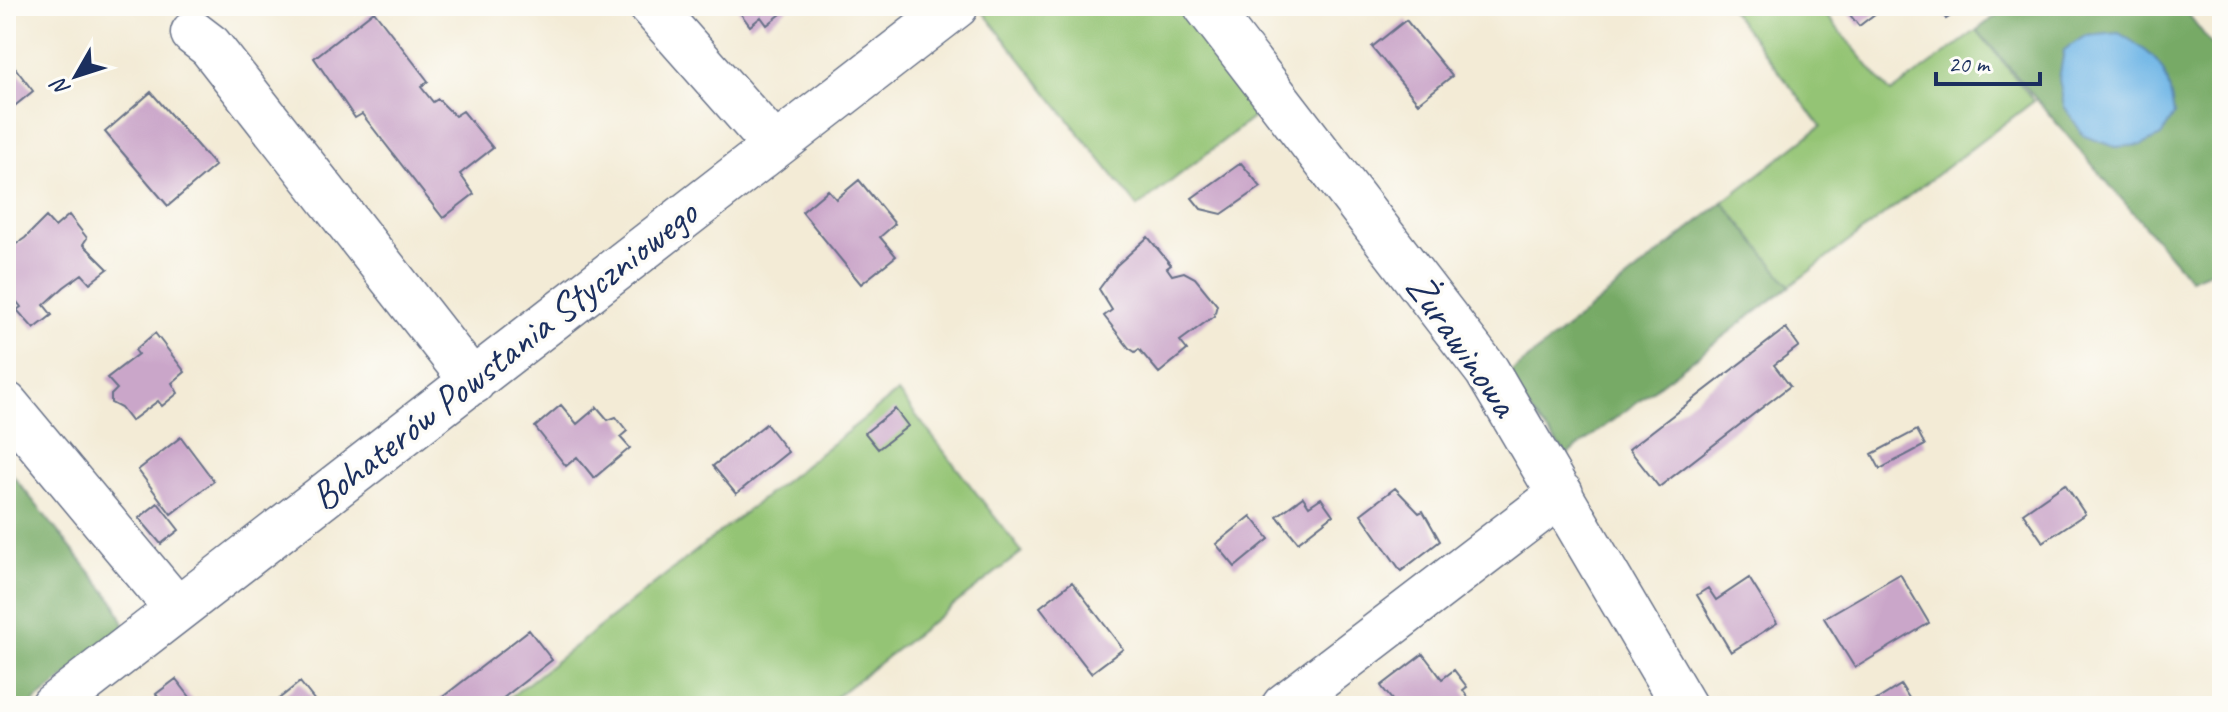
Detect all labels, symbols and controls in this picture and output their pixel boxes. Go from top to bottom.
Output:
north arrow [36,36,116,116]
scale bar [1936,36,2040,86]
text: 20 m [1948,49,1991,79]
text: N [44,71,76,102]
street label: Bohaterów Powstania Styczniowego [301,187,709,522]
street label: Żurawinowa [1395,264,1531,428]

